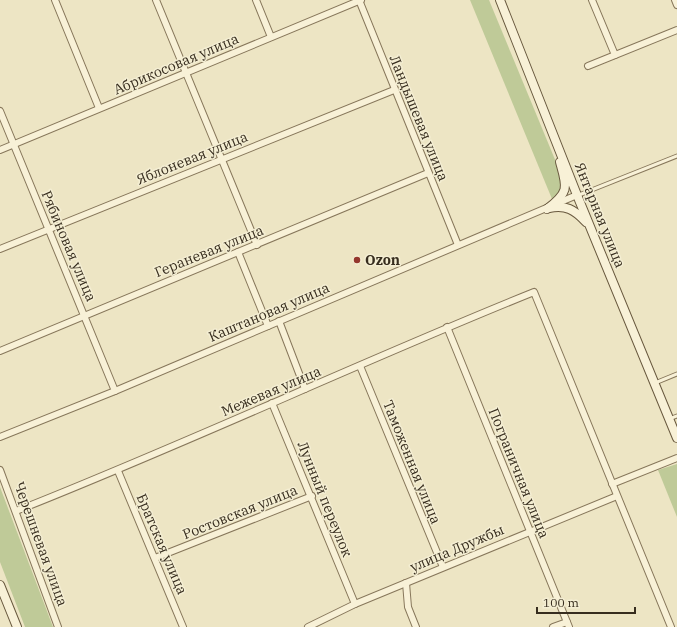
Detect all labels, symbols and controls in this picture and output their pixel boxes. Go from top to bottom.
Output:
street label: Абрикосовая улица [111,29,242,99]
street label: Ландышевая улица [385,52,453,184]
street label: Яблоневая улица [134,127,251,189]
street label: Янтарная улица [571,160,629,271]
street label: Рябиновая улица [38,188,101,304]
street label: Гераневая улица [152,221,267,281]
place label: Ozon [365,251,400,269]
marker: Ozon [352,255,362,265]
street label: Каштановая улица [206,278,333,346]
street label: Межевая улица [218,362,324,420]
street label: Таможенная улица [379,397,445,527]
street label: Пограничная улица [485,405,554,541]
street label: Лунный переулок [294,438,356,560]
street label: Черешневая улица [10,479,72,609]
street label: Ростовская улица [180,481,301,543]
street label: Братская улица [133,491,192,598]
street label: улица Дружбы [407,520,507,576]
scale bar [537,589,635,615]
text: 100 m [543,595,579,610]

